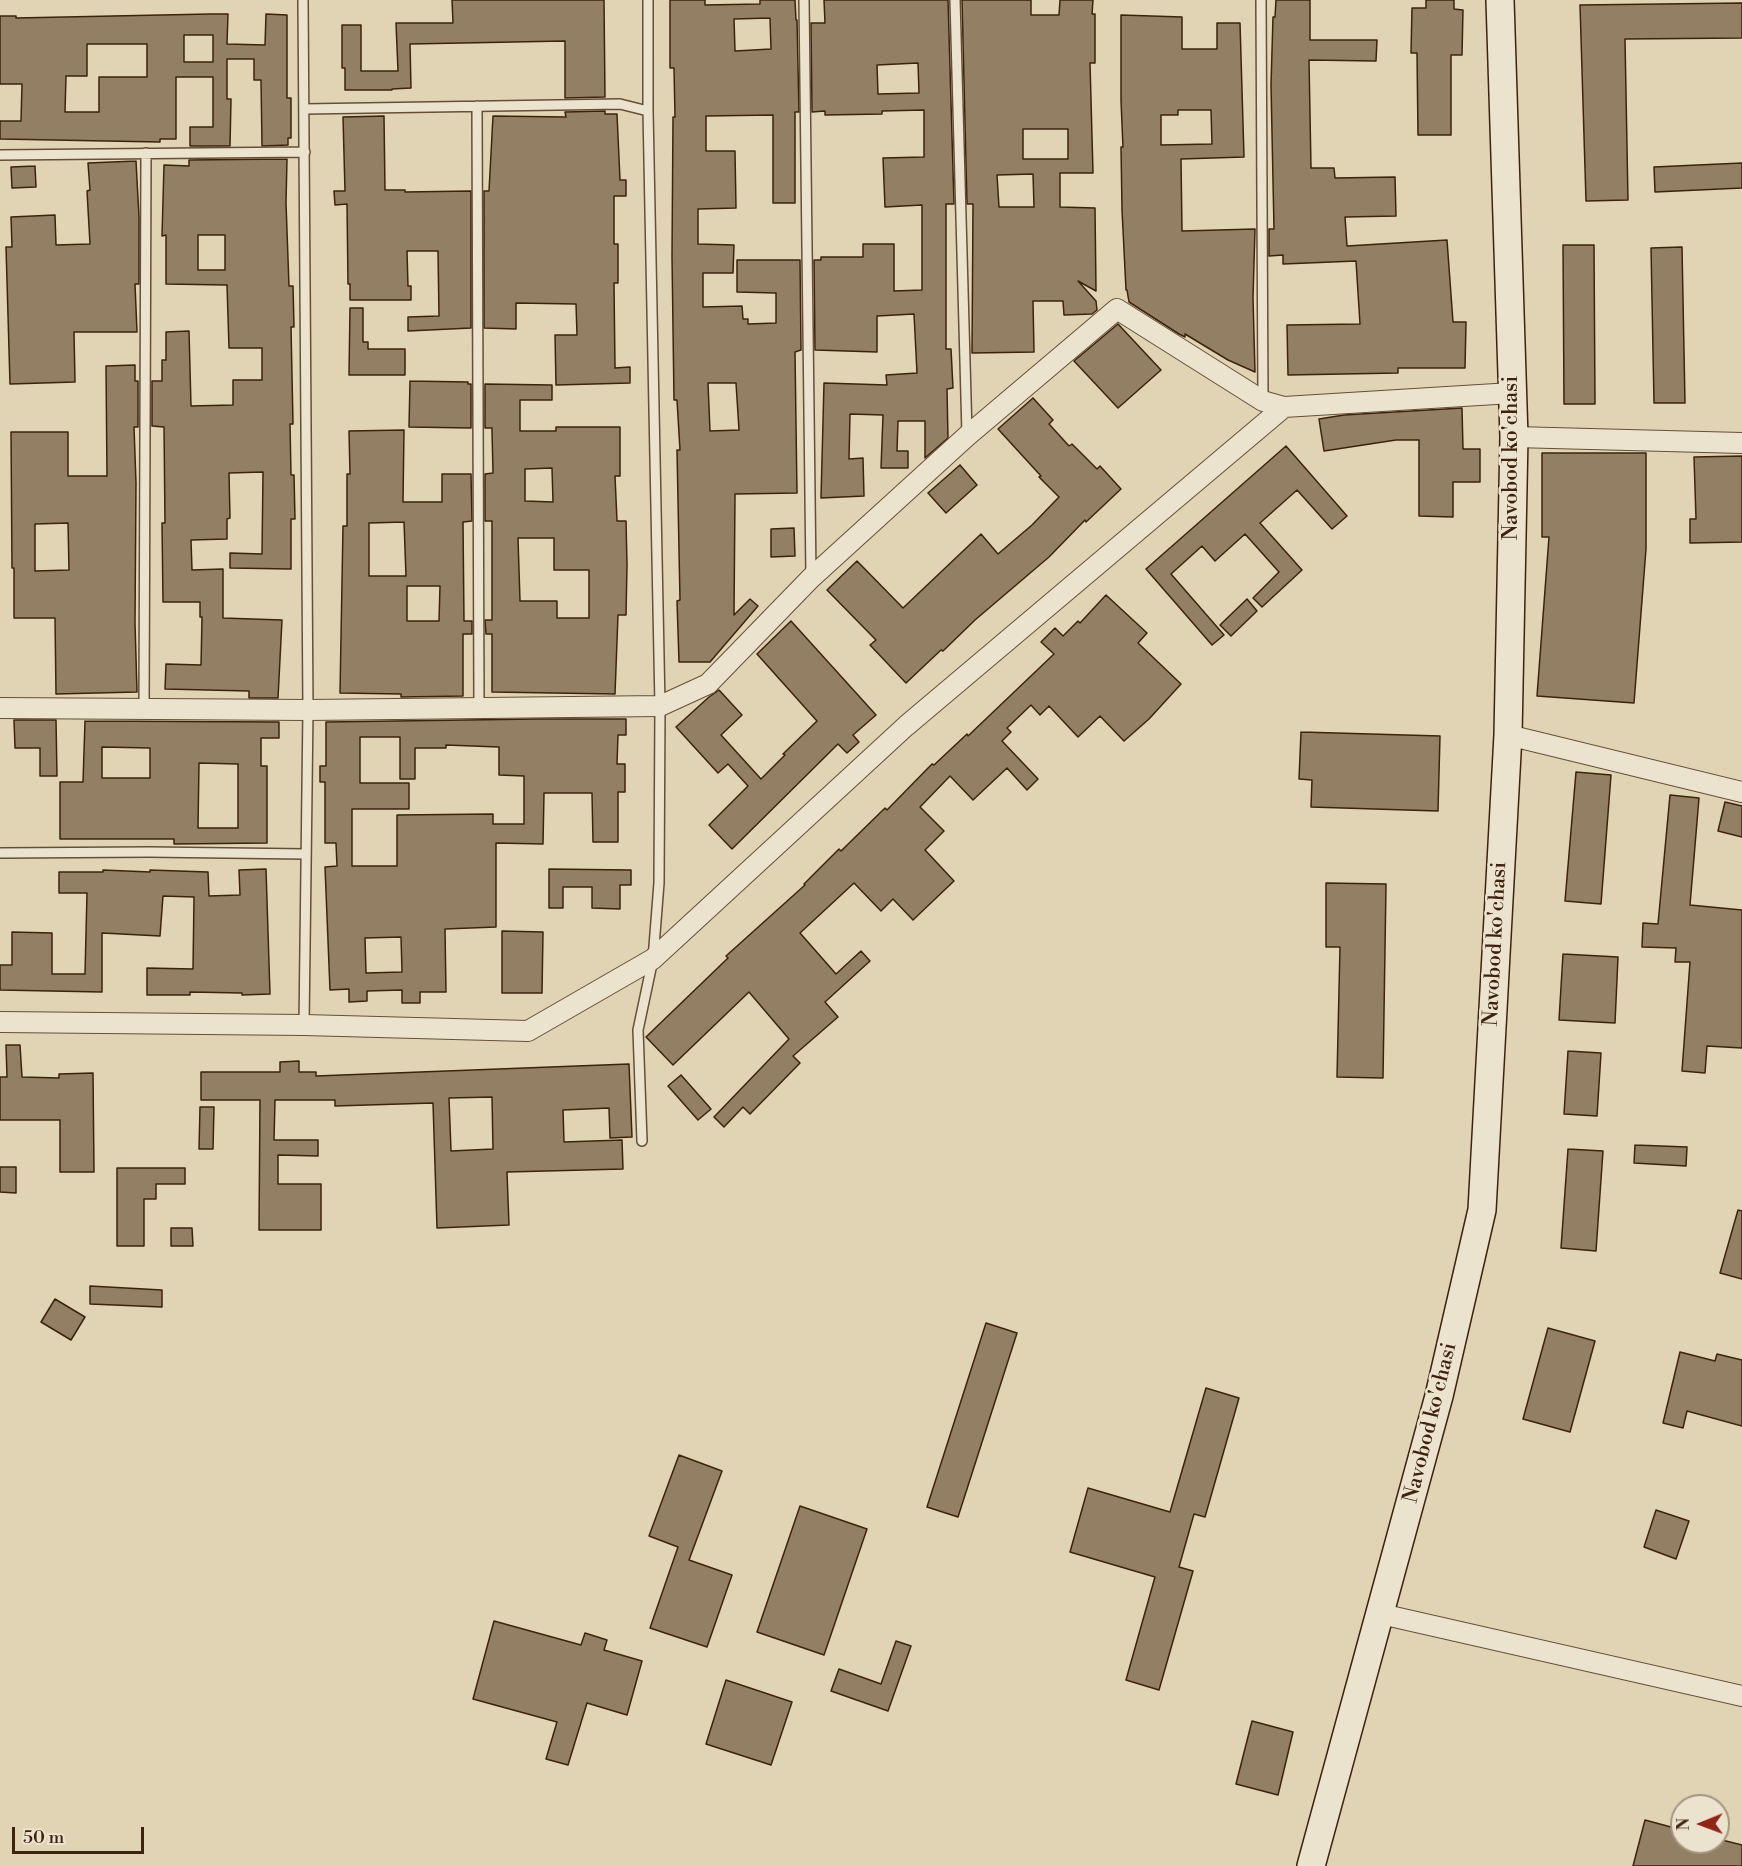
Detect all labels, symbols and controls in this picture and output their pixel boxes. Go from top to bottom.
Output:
street label: Navobod ko'chasi [1499,376,1525,540]
street label: Navobod ko'chasi [1479,861,1513,1027]
street label: Navobod ko'chasi [1399,1340,1463,1506]
north arrow [1670,1794,1730,1854]
scale bar [15,1815,147,1853]
text: N [1674,1818,1694,1831]
text: 50 m [23,1826,64,1849]

